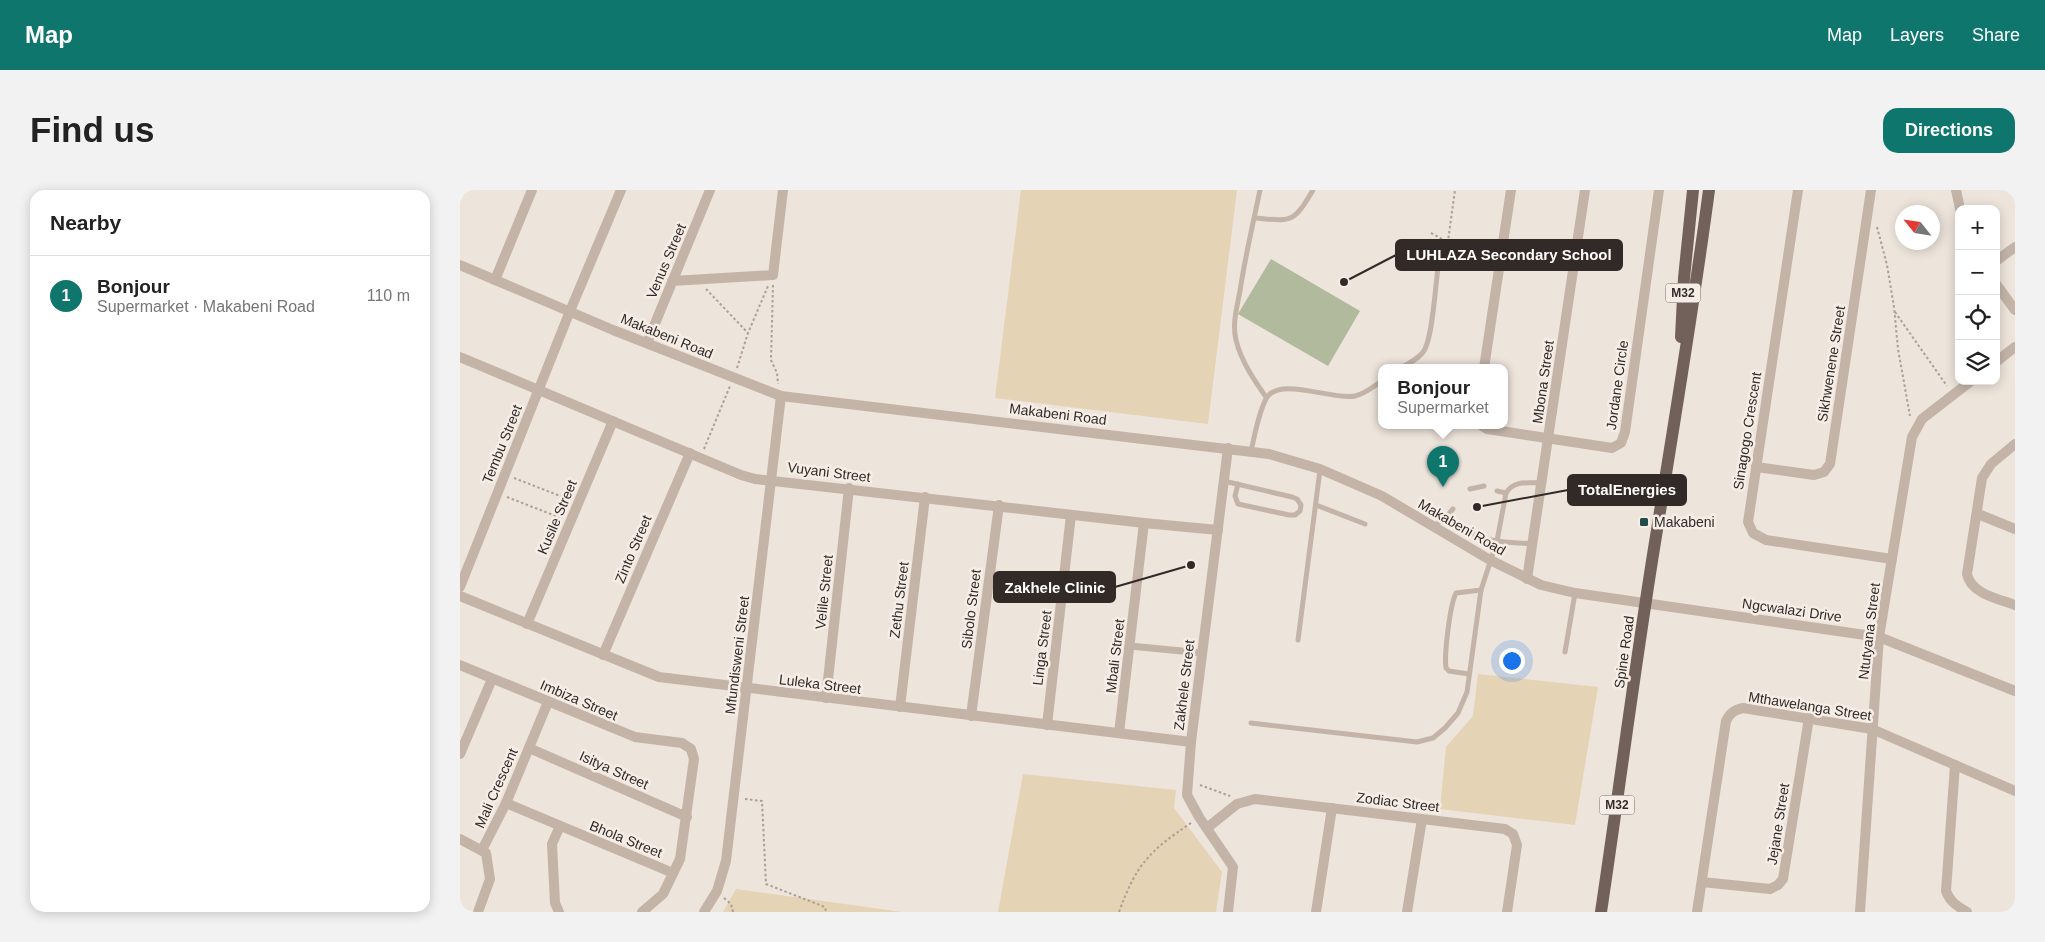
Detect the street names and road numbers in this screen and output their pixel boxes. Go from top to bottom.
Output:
street label: Venus Street [643,221,689,301]
road number: M32 [1666,284,1700,302]
street label: Sikhwenene Street [1814,305,1848,423]
street label: Makabeni Road [619,310,715,362]
street label: Mbona Street [1529,339,1557,425]
street label: Jordane Circle [1603,339,1631,431]
street label: Sinagogo Crescent [1730,371,1764,491]
street label: Makabeni Road [1008,400,1108,428]
street label: Tembu Street [479,402,525,486]
street label: Vuyani Street [787,459,872,485]
street label: Kusile Street [534,477,580,557]
street label: Makabeni Road [1416,496,1508,558]
street label: Zinto Street [611,512,655,585]
street label: Velile Street [812,554,836,630]
street label: Zethu Street [886,561,912,639]
street label: Sibolo Street [958,568,984,650]
street label: Ntutyana Street [1855,582,1883,680]
street label: Mfundisweni Street [722,595,752,715]
street label: Ngcwalazi Drive [1741,595,1843,625]
street label: Linga Street [1029,609,1055,686]
street label: Spine Road [1611,615,1637,689]
street label: Mbali Street [1103,618,1128,694]
street label: Zakhele Street [1171,639,1198,731]
street label: Luleka Street [778,671,862,697]
street label: Imbiza Street [538,677,620,724]
street label: Mthawelanga Street [1747,688,1873,724]
street label: Mali Crescent [471,746,521,830]
street label: Isitya Street [577,748,651,792]
street label: Jejane Street [1764,782,1792,866]
street label: Zodiac Street [1356,789,1440,815]
road number: M32 [1600,796,1634,814]
street label: Bhola Street [587,817,665,861]

